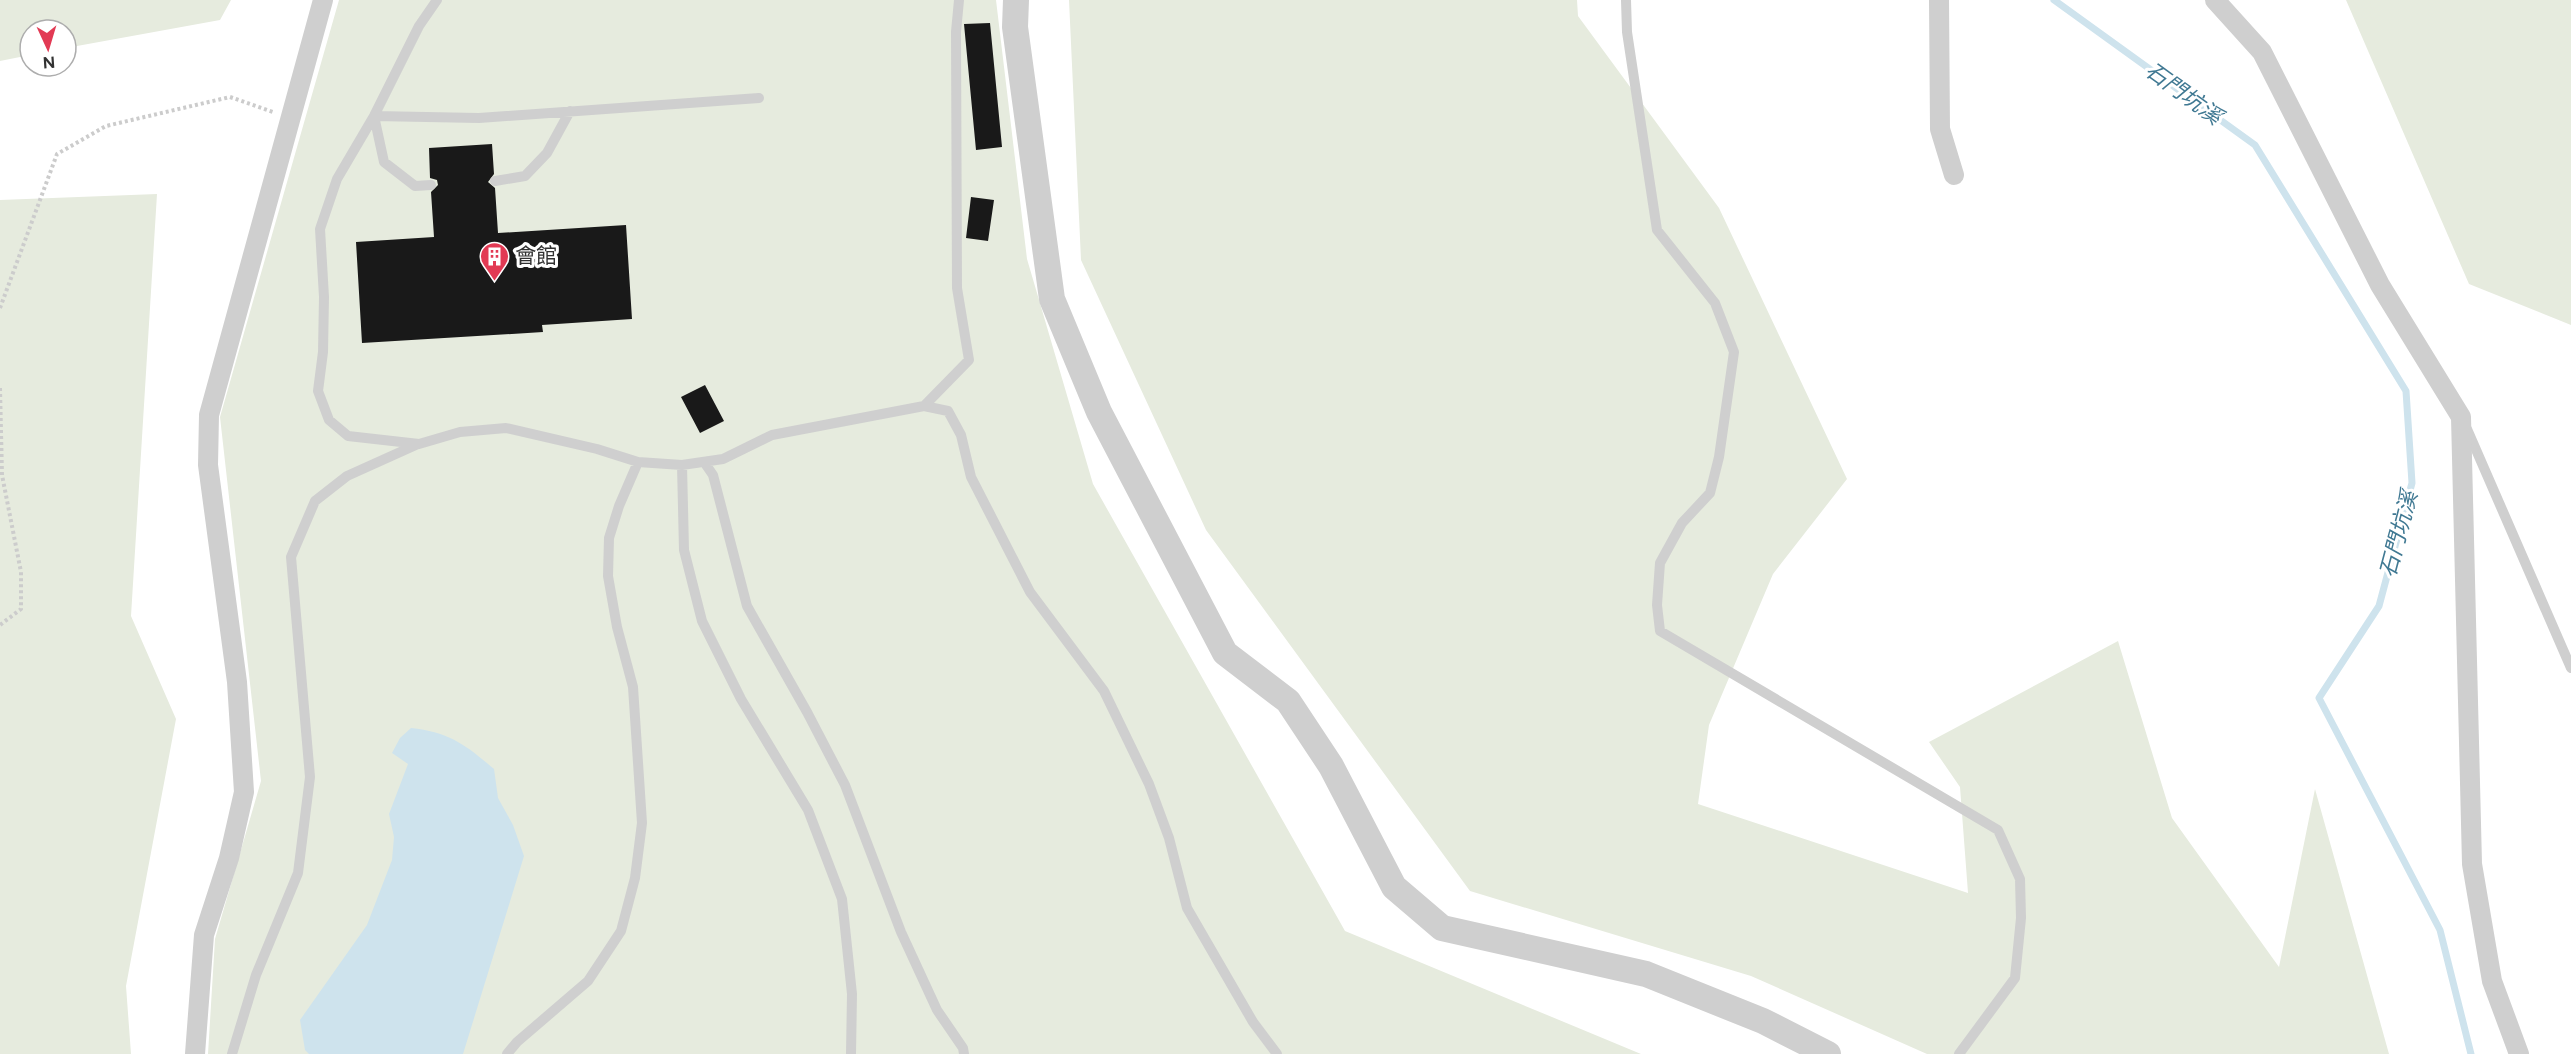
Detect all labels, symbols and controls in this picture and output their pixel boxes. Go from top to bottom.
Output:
north arrow [18,18,78,78]
text: N [42,53,56,72]
water label: 石門坑溪 [2140,57,2230,132]
building icon: 會館 [478,240,510,282]
place label: 會館 [515,243,557,268]
water label: 石門坑溪 [2374,485,2424,580]

